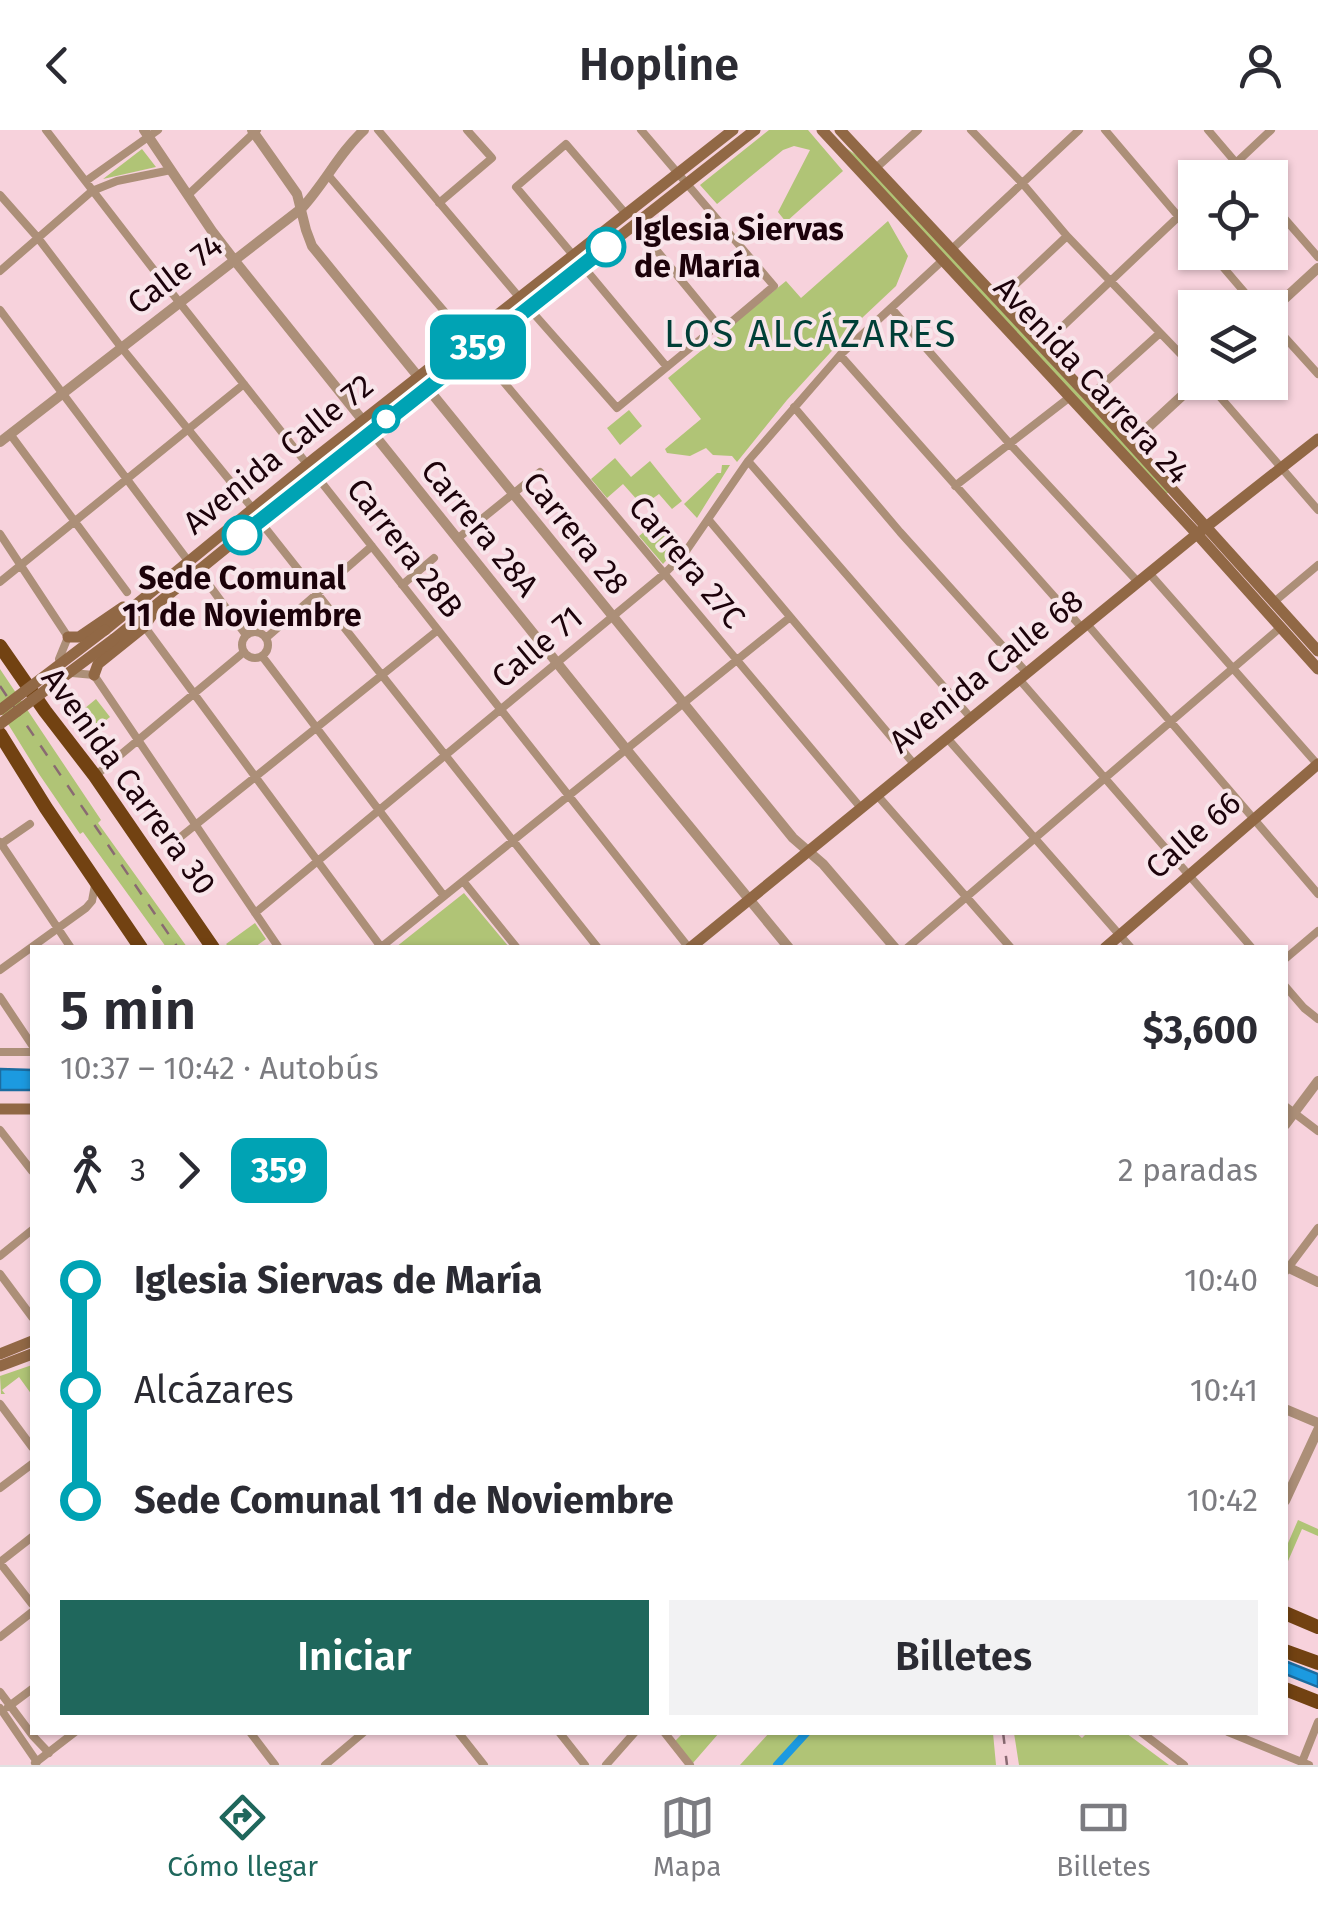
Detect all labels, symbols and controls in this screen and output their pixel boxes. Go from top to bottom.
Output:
icon: back [30,38,85,93]
text: Hopline [579,38,739,92]
icon: person [1233,38,1288,93]
map controls [1178,160,1288,400]
button: locate [1178,160,1288,270]
place label: Iglesia Siervas de María [634,210,844,285]
street label: Calle 74 [120,226,230,322]
marker: Iglesia Siervas de María [587,228,625,266]
street label: Avenida Carrera 24 [986,268,1198,492]
button: layers [1178,290,1288,400]
district label: LOS ALCÁZARES [664,311,958,357]
line badge: 359 [420,314,536,380]
text: 359 [450,326,506,368]
street label: Avenida Calle 72 [176,366,380,542]
unlabelled marker [373,406,399,432]
street label: Carrera 28A [413,452,547,605]
street label: Carrera 28 [515,464,637,602]
street label: Carrera 28B [339,471,471,625]
street label: Carrera 27C [621,488,753,636]
marker: Sede Comunal 11 de Noviembre [223,516,261,554]
place label: Sede Comunal 11 de Noviembre [122,559,362,634]
street label: Avenida Calle 68 [882,581,1090,761]
street label: Calle 71 [484,598,590,696]
street label: Avenida Carrera 30 [34,660,224,902]
street label: Calle 66 [1138,783,1248,887]
text: 5 min [60,978,196,1044]
text: $3,600 [1143,1007,1258,1053]
text: 10:37 – 10:42 · Autobús [60,1049,379,1087]
icon: walk [60,1143,115,1198]
icon: forward [161,1143,216,1198]
text: 359 [251,1149,307,1191]
text: 3 [130,1151,146,1189]
text: 2 paradas [1118,1151,1258,1189]
text: Iglesia Siervas de María [134,1257,542,1303]
text: 10:40 [1184,1261,1258,1299]
text: Alcázares [134,1367,294,1413]
text: 10:41 [1190,1371,1258,1409]
text: Sede Comunal 11 de Noviembre [134,1477,674,1523]
text: 10:42 [1187,1481,1258,1519]
button: Iniciar [60,1600,649,1715]
button: Billetes [669,1600,1258,1715]
tab: Cómo llegar [167,1790,318,1883]
tab: Mapa [653,1790,721,1883]
tab: Billetes [1056,1790,1151,1883]

